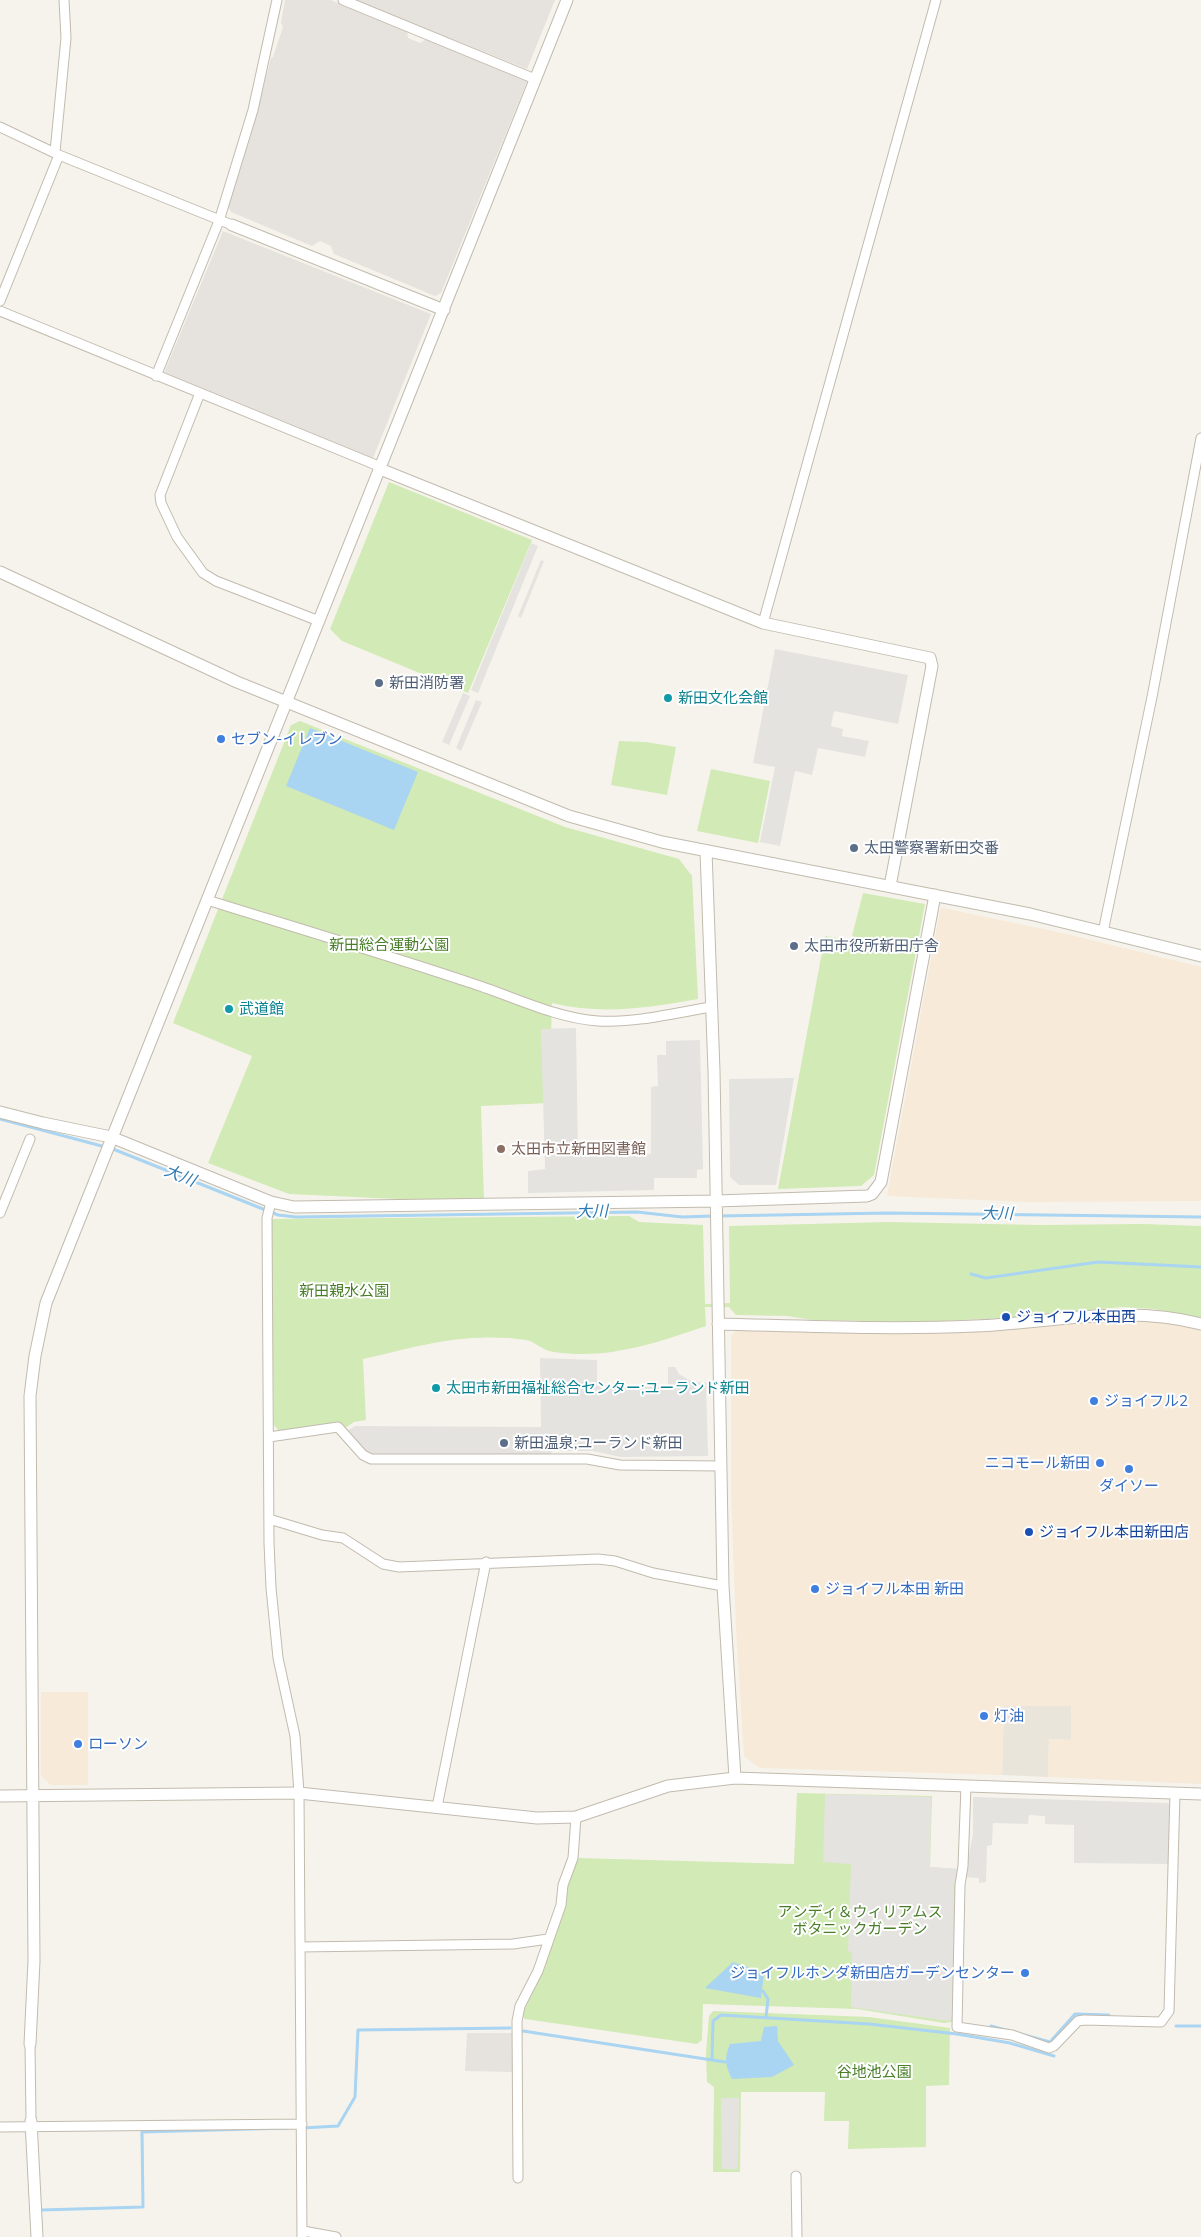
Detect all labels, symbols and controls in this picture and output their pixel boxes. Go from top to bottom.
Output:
place label: 新田消防署 [389,674,464,692]
marker: 新田消防署 [373,677,385,689]
place label: 新田文化会館 [678,689,768,707]
marker: 新田文化会館 [662,692,674,704]
place label: セブン-イレブン [231,730,342,748]
marker: セブン-イレブン [215,733,227,745]
place label: 太田警察署新田交番 [864,839,999,857]
marker: 太田警察署新田交番 [848,842,860,854]
park label: 新田総合運動公園 [329,936,449,954]
place label: 太田市役所新田庁舎 [804,937,939,955]
marker: 太田市役所新田庁舎 [788,940,800,952]
place label: 武道館 [239,1000,284,1018]
marker: 武道館 [223,1003,235,1015]
place label: 太田市立新田図書館 [511,1140,646,1158]
marker: 太田市立新田図書館 [495,1143,507,1155]
water label: 大川 [162,1161,198,1191]
water label: 大川 [576,1202,608,1222]
water label: 大川 [981,1204,1013,1224]
park label: 新田親水公園 [299,1282,389,1300]
place label: ジョイフル本田西 [1016,1308,1136,1326]
marker: ジョイフル本田西 [1000,1311,1012,1323]
place label: 太田市新田福祉総合センター;ユーランド新田 [446,1379,749,1397]
marker: 太田市新田福祉総合センター;ユーランド新田 [430,1382,442,1394]
place label: ジョイフル2 [1104,1392,1188,1410]
marker: ジョイフル2 [1088,1395,1100,1407]
place label: 新田温泉;ユーランド新田 [514,1434,682,1452]
marker: 新田温泉;ユーランド新田 [498,1437,510,1449]
place label: ニコモール新田 [985,1454,1090,1472]
marker: ニコモール新田 [1094,1457,1106,1469]
marker: ダイソー [1123,1463,1135,1475]
place label: ダイソー [1099,1477,1159,1495]
place label: ジョイフル本田新田店 [1039,1523,1189,1541]
marker: ジョイフル本田新田店 [1023,1526,1035,1538]
place label: ジョイフル本田 新田 [825,1580,964,1598]
marker: ジョイフル本田 新田 [809,1583,821,1595]
place label: 灯油 [994,1707,1024,1725]
marker: 灯油 [978,1710,990,1722]
place label: ローソン [88,1735,148,1753]
marker: ローソン [72,1738,84,1750]
park label: アンディ＆ウィリアムス ボタニックガーデン [778,1903,942,1938]
place label: ジョイフルホンダ新田店ガーデンセンター [730,1964,1015,1982]
marker: ジョイフルホンダ新田店ガーデンセンター [1019,1967,1031,1979]
park label: 谷地池公園 [837,2063,911,2081]

